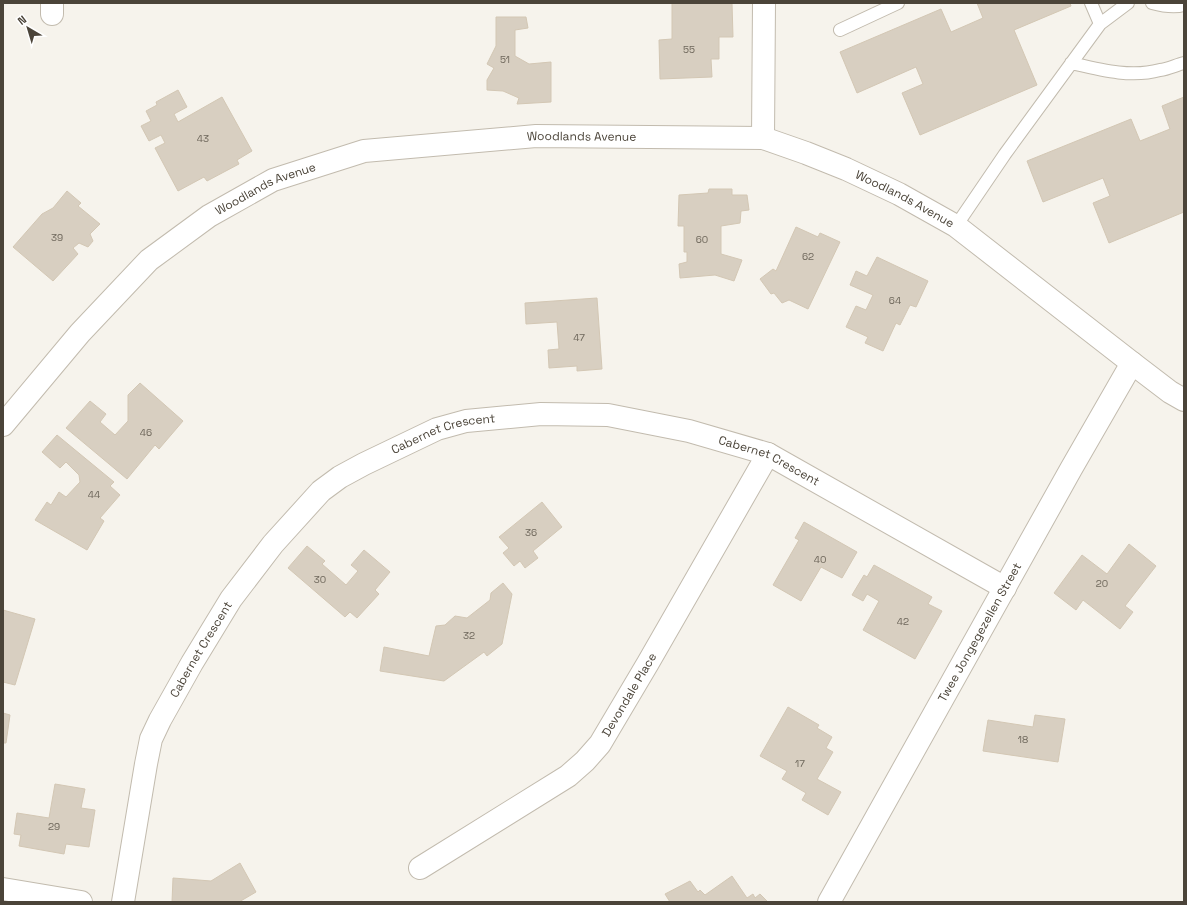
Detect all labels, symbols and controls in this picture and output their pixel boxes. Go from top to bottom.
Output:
north arrow [8,8,48,48]
text: N [15,12,29,28]
house number: 55 [683,43,695,56]
house number: 51 [500,53,510,66]
street label: Woodlands Avenue [526,128,636,145]
house number: 43 [197,132,209,145]
street label: Woodlands Avenue [212,159,318,219]
street label: Woodlands Avenue [853,167,957,231]
house number: 39 [51,231,63,244]
house number: 60 [696,233,708,246]
house number: 62 [802,250,814,263]
house number: 64 [889,294,901,307]
house number: 47 [573,331,585,344]
street label: Cabernet Crescent [388,410,496,458]
house number: 46 [140,426,152,439]
street label: Cabernet Crescent [717,432,823,490]
house number: 44 [88,488,100,501]
house number: 36 [525,526,537,539]
house number: 40 [814,553,826,566]
street label: Twee Jongegezellen Street [934,560,1025,705]
house number: 30 [314,573,326,586]
house number: 20 [1096,577,1108,590]
street label: Cabernet Crescent [166,598,236,700]
house number: 42 [897,615,909,628]
house number: 32 [463,629,475,642]
street label: Devondale Place [598,650,660,740]
house number: 18 [1018,733,1028,746]
house number: 17 [795,757,805,770]
house number: 29 [48,820,60,833]

